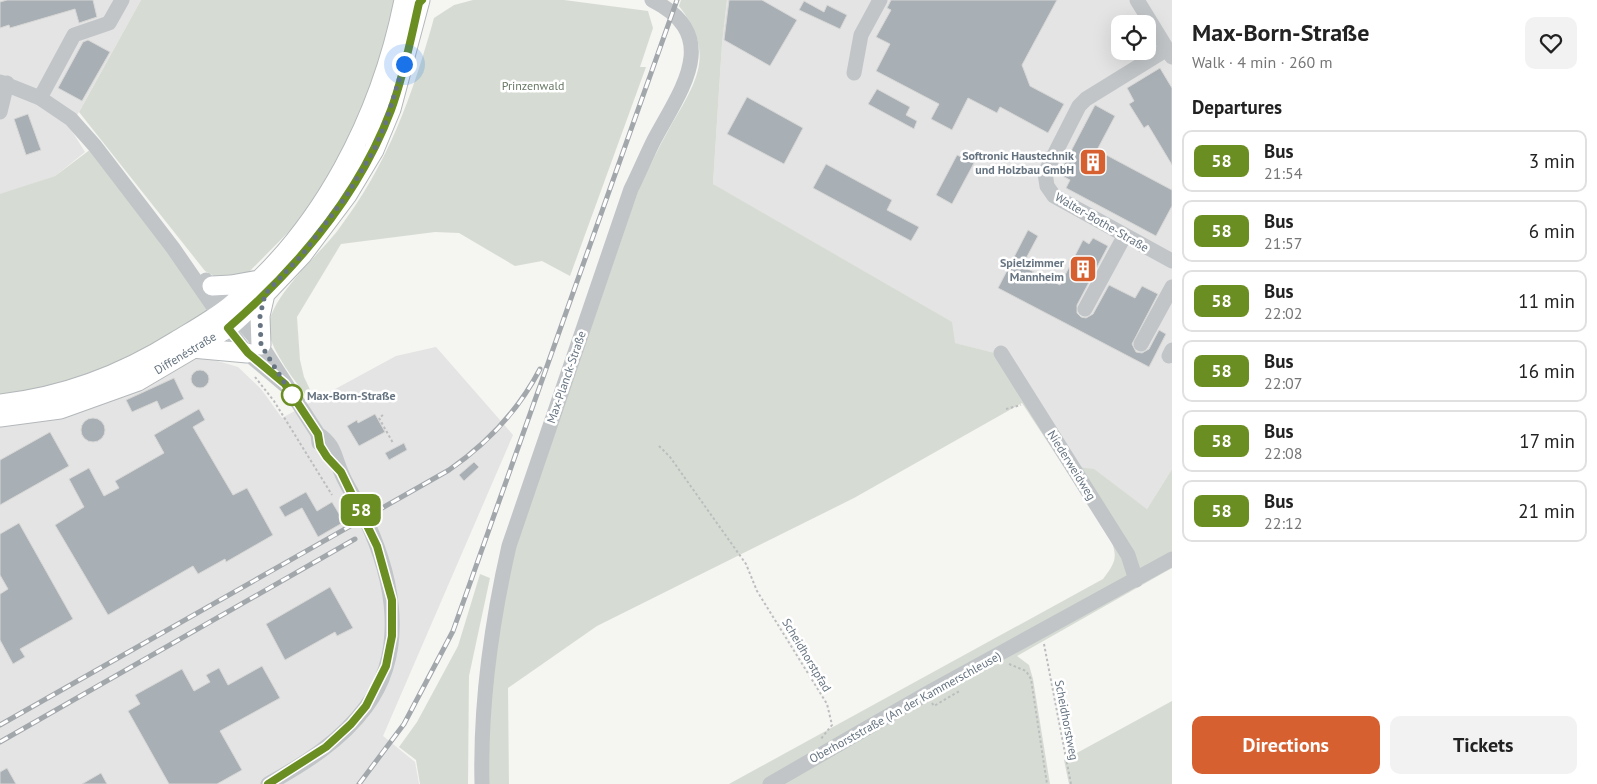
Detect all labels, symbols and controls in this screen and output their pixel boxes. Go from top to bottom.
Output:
map controls [1111,15,1156,60]
button: locate [1111,15,1156,60]
text: Max-Born-Straße [1192,17,1369,48]
button: heart [1525,17,1577,69]
your location [392,52,417,77]
text: Walk · 4 min · 260 m [1192,52,1332,72]
park label: Prinzenwald [502,78,564,93]
text: Departures [1192,95,1282,119]
text: Bus [1264,139,1293,163]
building icon: Softronic Haustechnik und Holzbau GmbH [1078,147,1108,177]
place label: Softronic Haustechnik und Holzbau GmbH [962,148,1074,177]
text: 58 [1211,149,1232,172]
text: 3 min [1529,149,1575,173]
text: 21:54 [1264,163,1302,183]
street label: Walter-Bothe-Straße [1053,189,1151,255]
text: Bus [1264,209,1293,233]
text: 58 [1211,219,1232,242]
text: 6 min [1529,219,1575,243]
text: 21:57 [1264,233,1302,253]
building icon: Spielzimmer Mannheim [1068,254,1098,284]
place label: Spielzimmer Mannheim [1000,255,1065,284]
text: Bus [1264,279,1293,303]
text: 58 [1211,289,1232,312]
text: 11 min [1518,289,1575,313]
text: 22:02 [1264,303,1302,323]
street label: Diffenéstraße [151,329,219,377]
street label: Max-Planck-Straße [543,329,589,425]
text: Bus [1264,349,1293,373]
text: 58 [1211,359,1232,382]
text: 16 min [1518,359,1575,383]
text: 22:07 [1264,373,1302,393]
marker: Max-Born-Straße [281,384,303,406]
place label: Max-Born-Straße [307,388,396,403]
text: Bus [1264,419,1293,443]
street label: Niederweidweg [1045,427,1099,503]
text: 58 [1211,429,1232,452]
text: 17 min [1519,429,1575,453]
text: 22:08 [1264,443,1302,463]
text: Bus [1264,489,1293,513]
line badge: 58 [338,494,384,526]
text: 58 [351,498,371,521]
text: 58 [1211,499,1232,522]
text: 21 min [1518,499,1575,523]
text: 22:12 [1264,513,1302,533]
street label: Scheidhorstpfad [779,616,835,694]
street label: Oberhorststraße (An der Kammerschleuse) [807,648,1003,766]
street label: Scheidhorstweg [1052,679,1082,761]
button: Directions [1192,716,1380,774]
button: Tickets [1390,716,1577,774]

